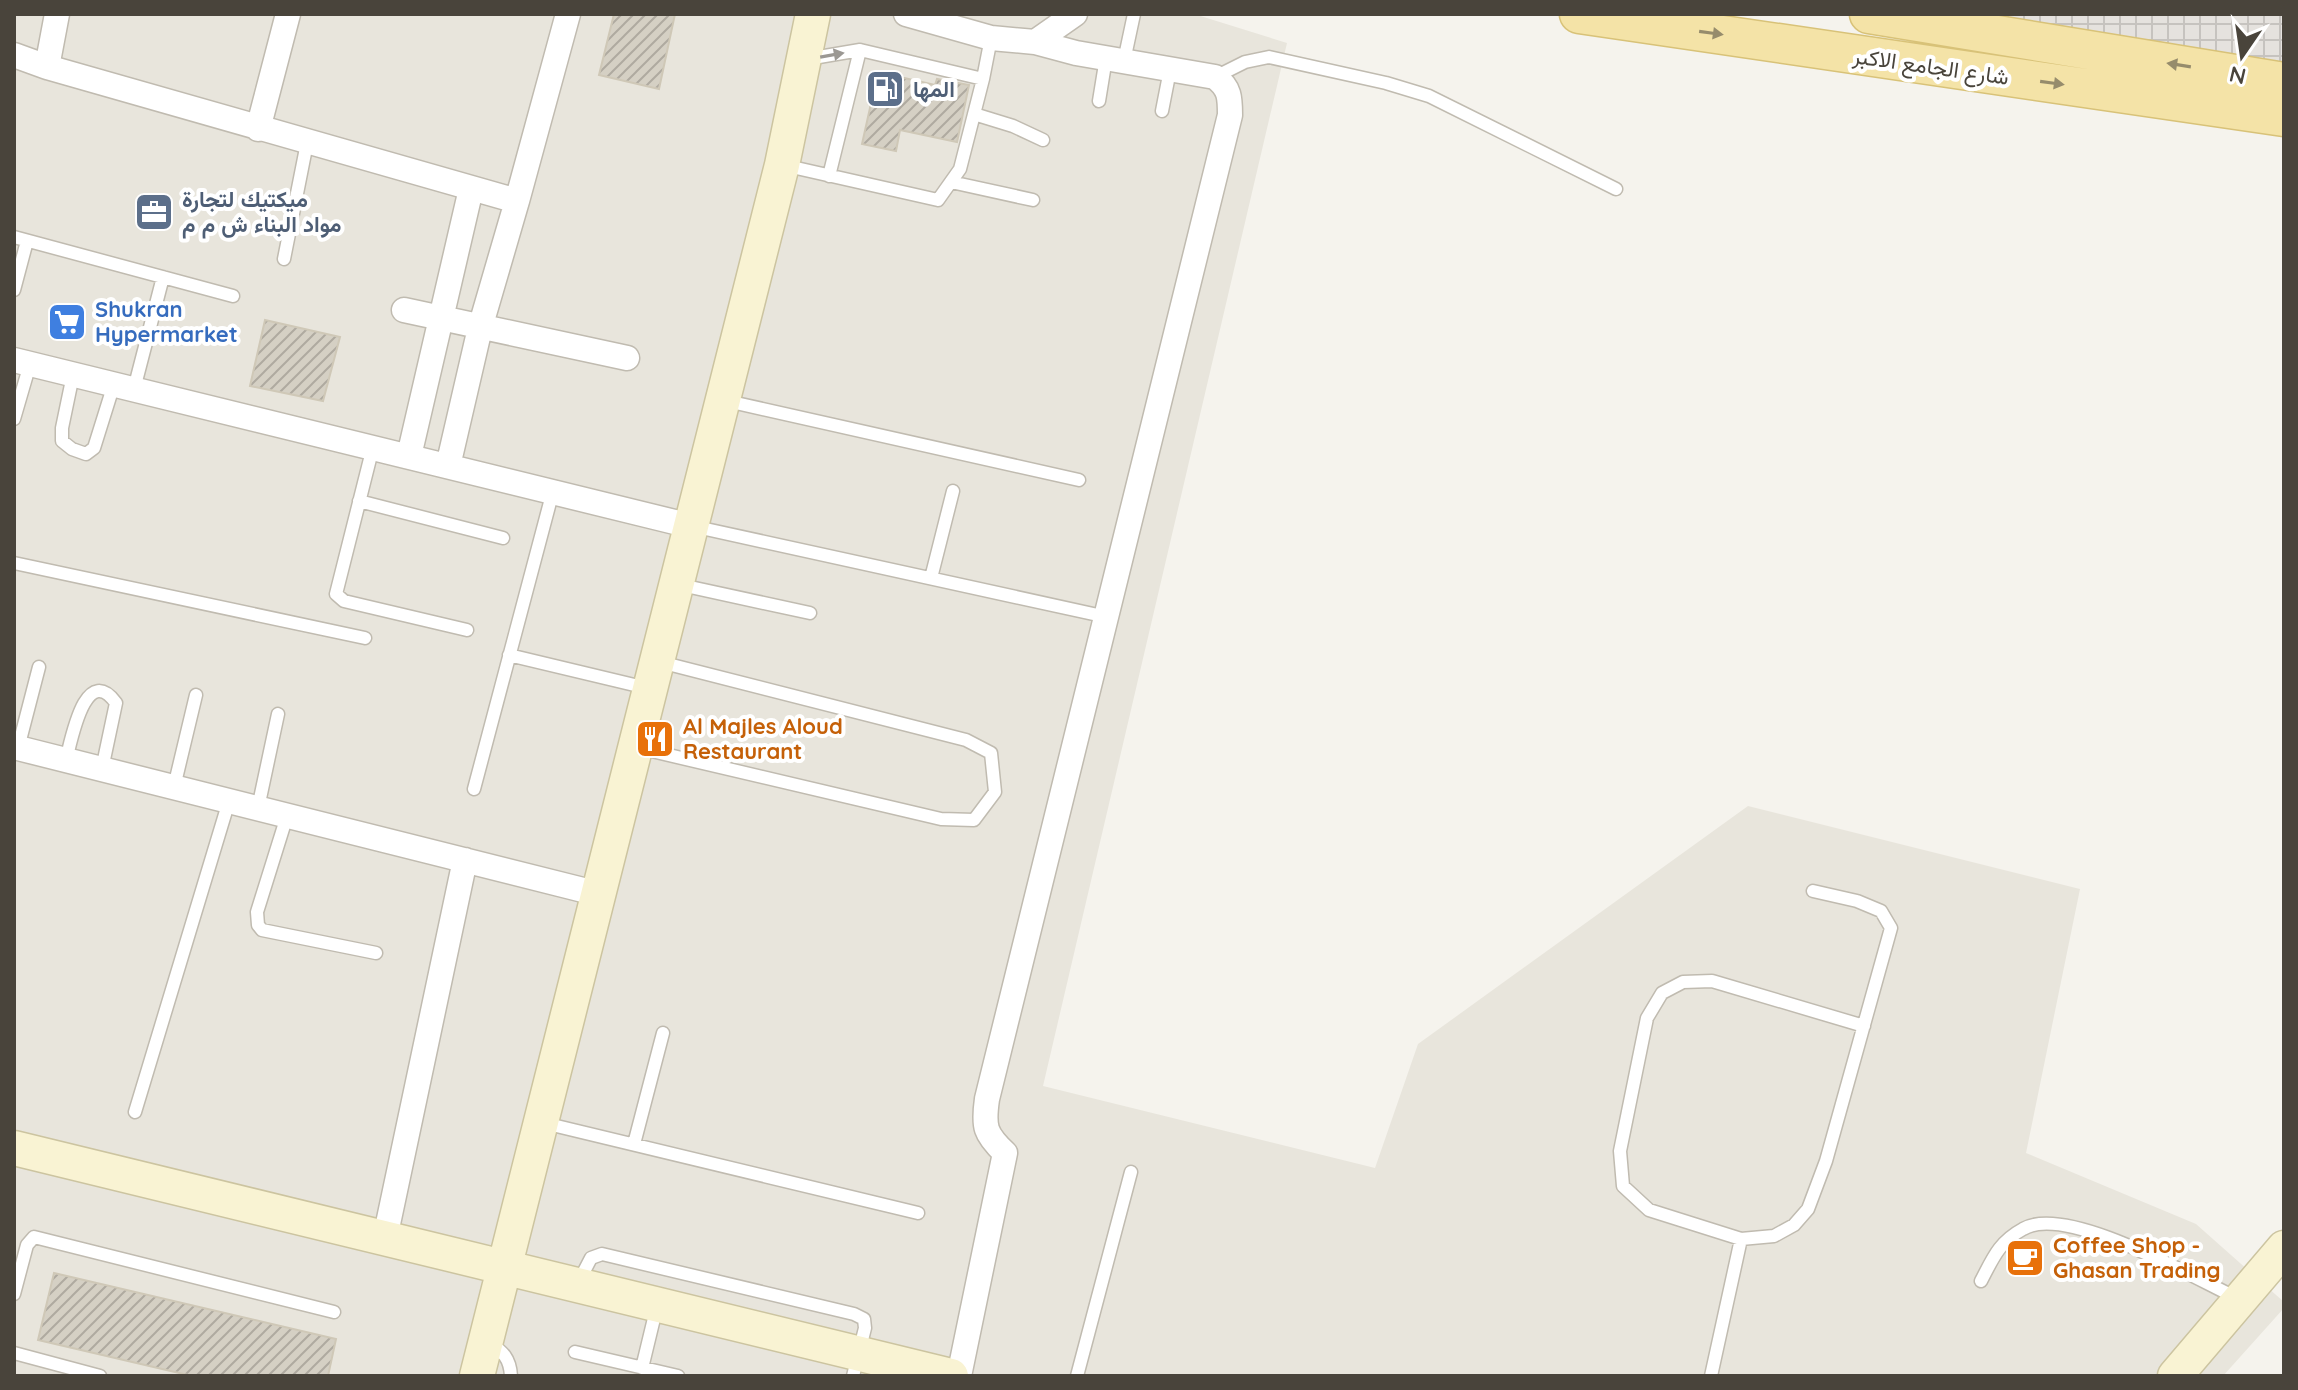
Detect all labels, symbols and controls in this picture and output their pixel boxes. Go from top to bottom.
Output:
north arrow [2202,16,2282,96]
one-way arrow [1699,27,1724,40]
street label: شارع الجامع الاكبر [1850,41,2011,92]
one-way arrow [819,48,844,60]
one-way arrow [2167,58,2192,70]
text: N [2226,60,2249,91]
fuel station icon: المه‍ا [864,68,906,110]
place label: المه‍ا [913,75,955,103]
one-way arrow [2040,77,2065,90]
place label: ميكتيك لتجارة مواد البناء ش م م [182,185,342,239]
office icon: ميكتيك لتجارة مواد البناء ش م م [133,191,175,233]
place label: Shukran Hypermarket [95,295,238,348]
supermarket icon: Shukran Hypermarket [46,301,88,343]
place label: Al Majles Aloud Restaurant [683,712,843,765]
restaurant icon: Al Majles Aloud Restaurant [634,718,676,760]
place label: Coffee Shop - Ghasan Trading [2053,1231,2221,1284]
cafe icon: Coffee Shop - Ghasan Trading [2004,1237,2046,1279]

